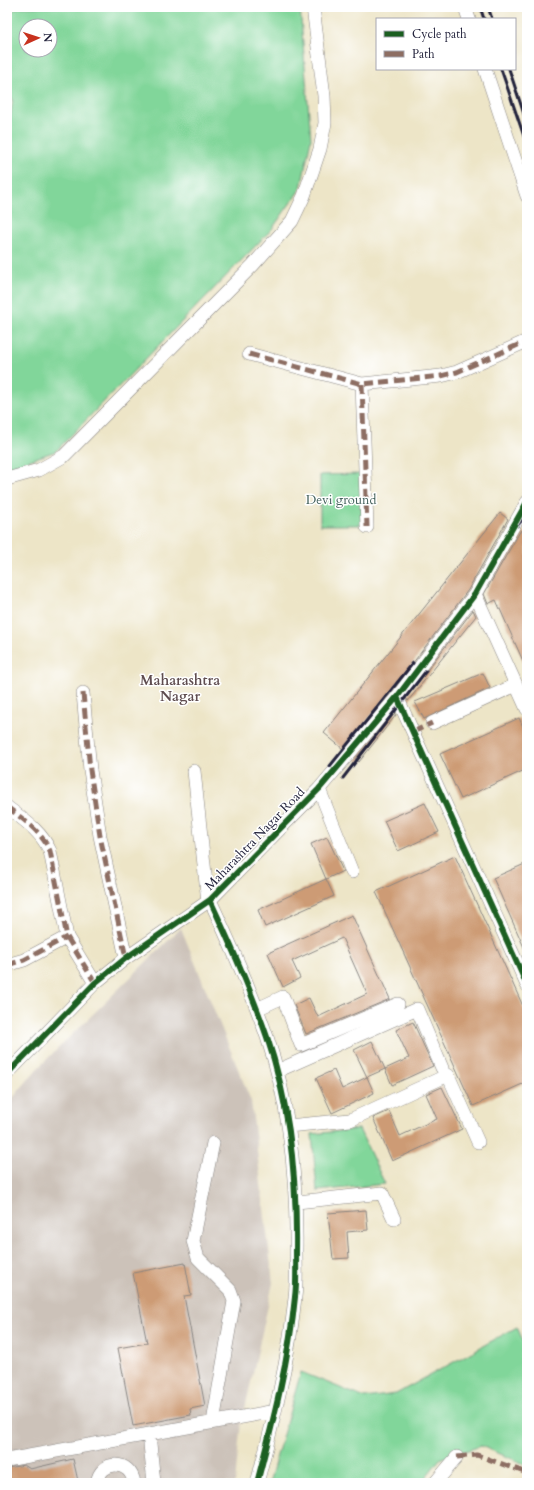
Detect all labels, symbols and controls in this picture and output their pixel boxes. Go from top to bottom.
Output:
north arrow [18,18,58,58]
legend [376,18,516,70]
text: Cycle path [412,26,467,42]
text: N [40,32,55,43]
text: Path [412,46,435,62]
park label: Devi ground [306,491,376,509]
district label: Maharashtra Nagar [140,671,220,706]
street label: Maharashtra Nagar Road [201,783,309,894]

